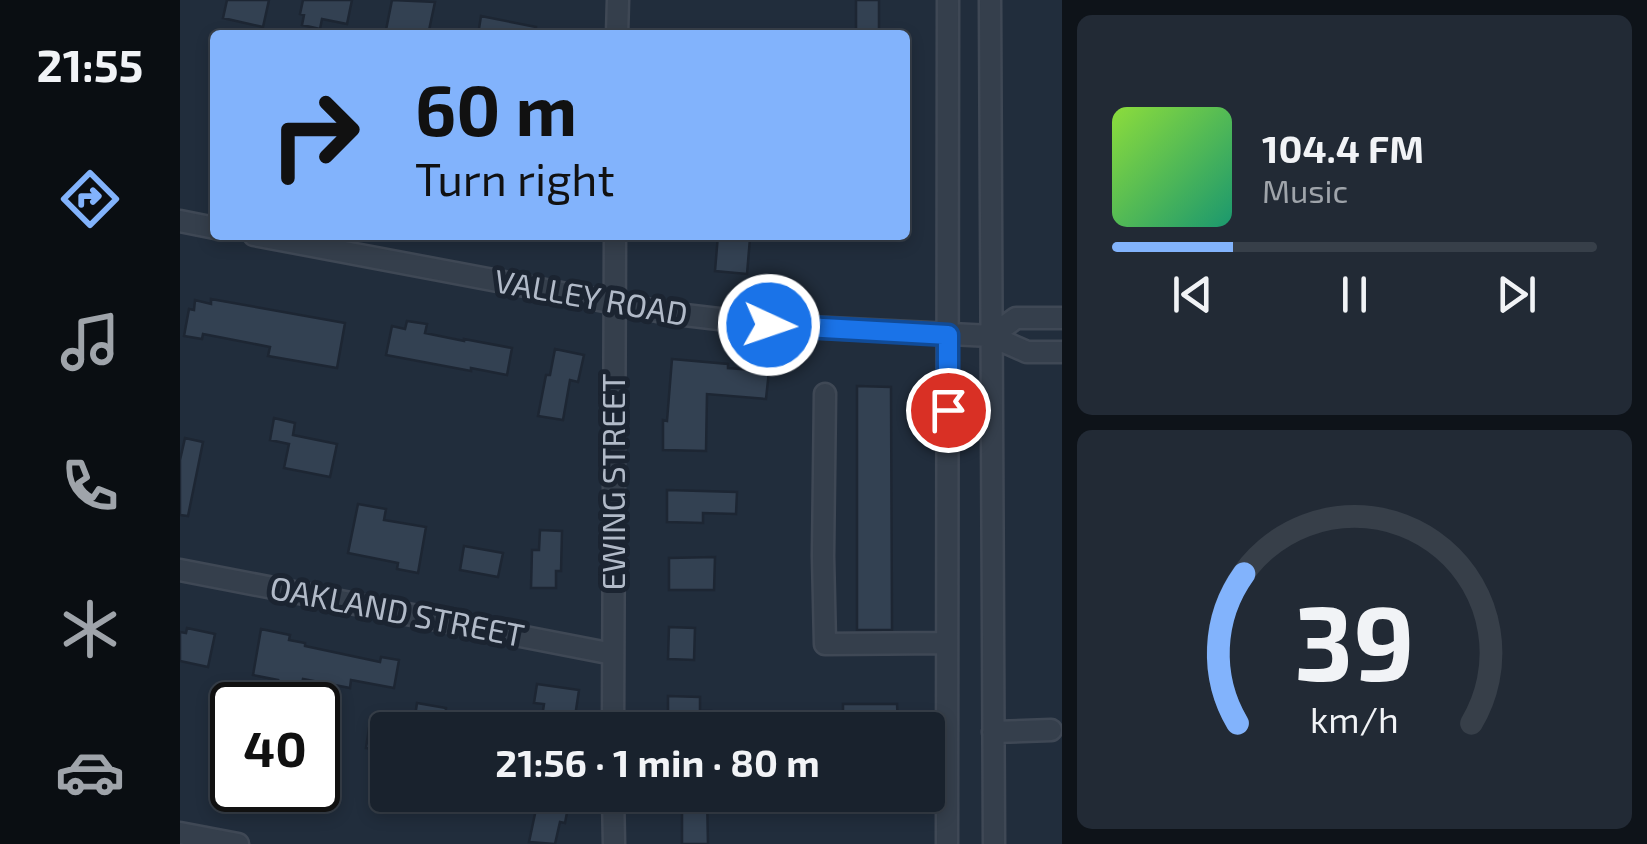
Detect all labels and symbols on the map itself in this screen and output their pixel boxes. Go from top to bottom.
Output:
street label: VALLEY ROAD [492,260,691,332]
position arrow [717,273,821,377]
pin [906,368,991,453]
street label: EWING STREET [593,373,631,591]
street label: OAKLAND STREET [267,567,528,653]
speed limit sign: 40 [210,682,340,812]

